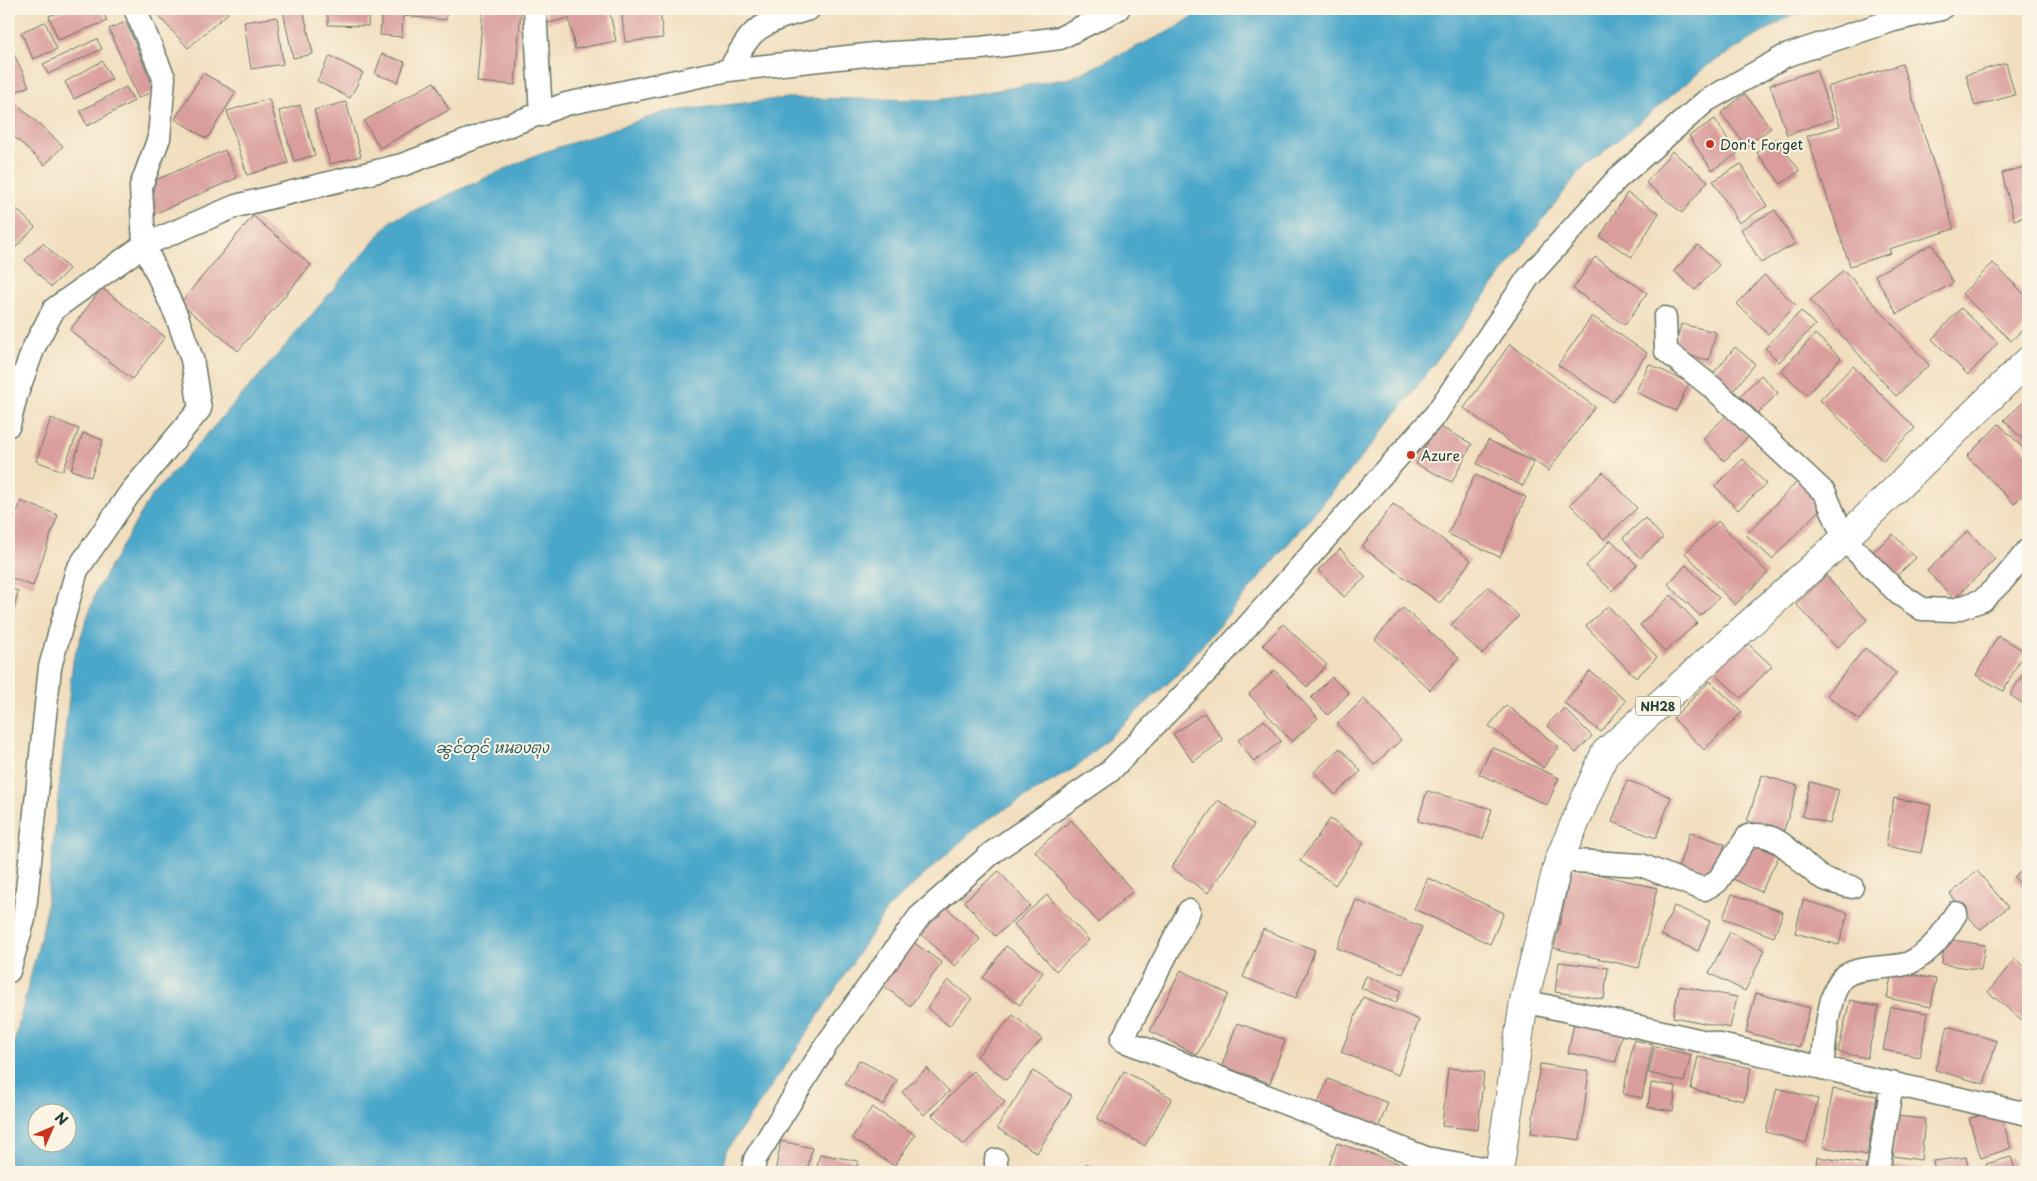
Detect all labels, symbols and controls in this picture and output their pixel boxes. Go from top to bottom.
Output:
place label: Don't Forget [1720,134,1804,155]
marker: Don't Forget [1704,138,1716,150]
place label: Azure [1421,445,1460,466]
marker: Azure [1405,449,1417,461]
road number: NH28 [1636,696,1680,716]
water label: ၼွင်တုင် หนองตุง [435,735,550,760]
north arrow [28,1104,78,1154]
text: N [50,1107,73,1130]

